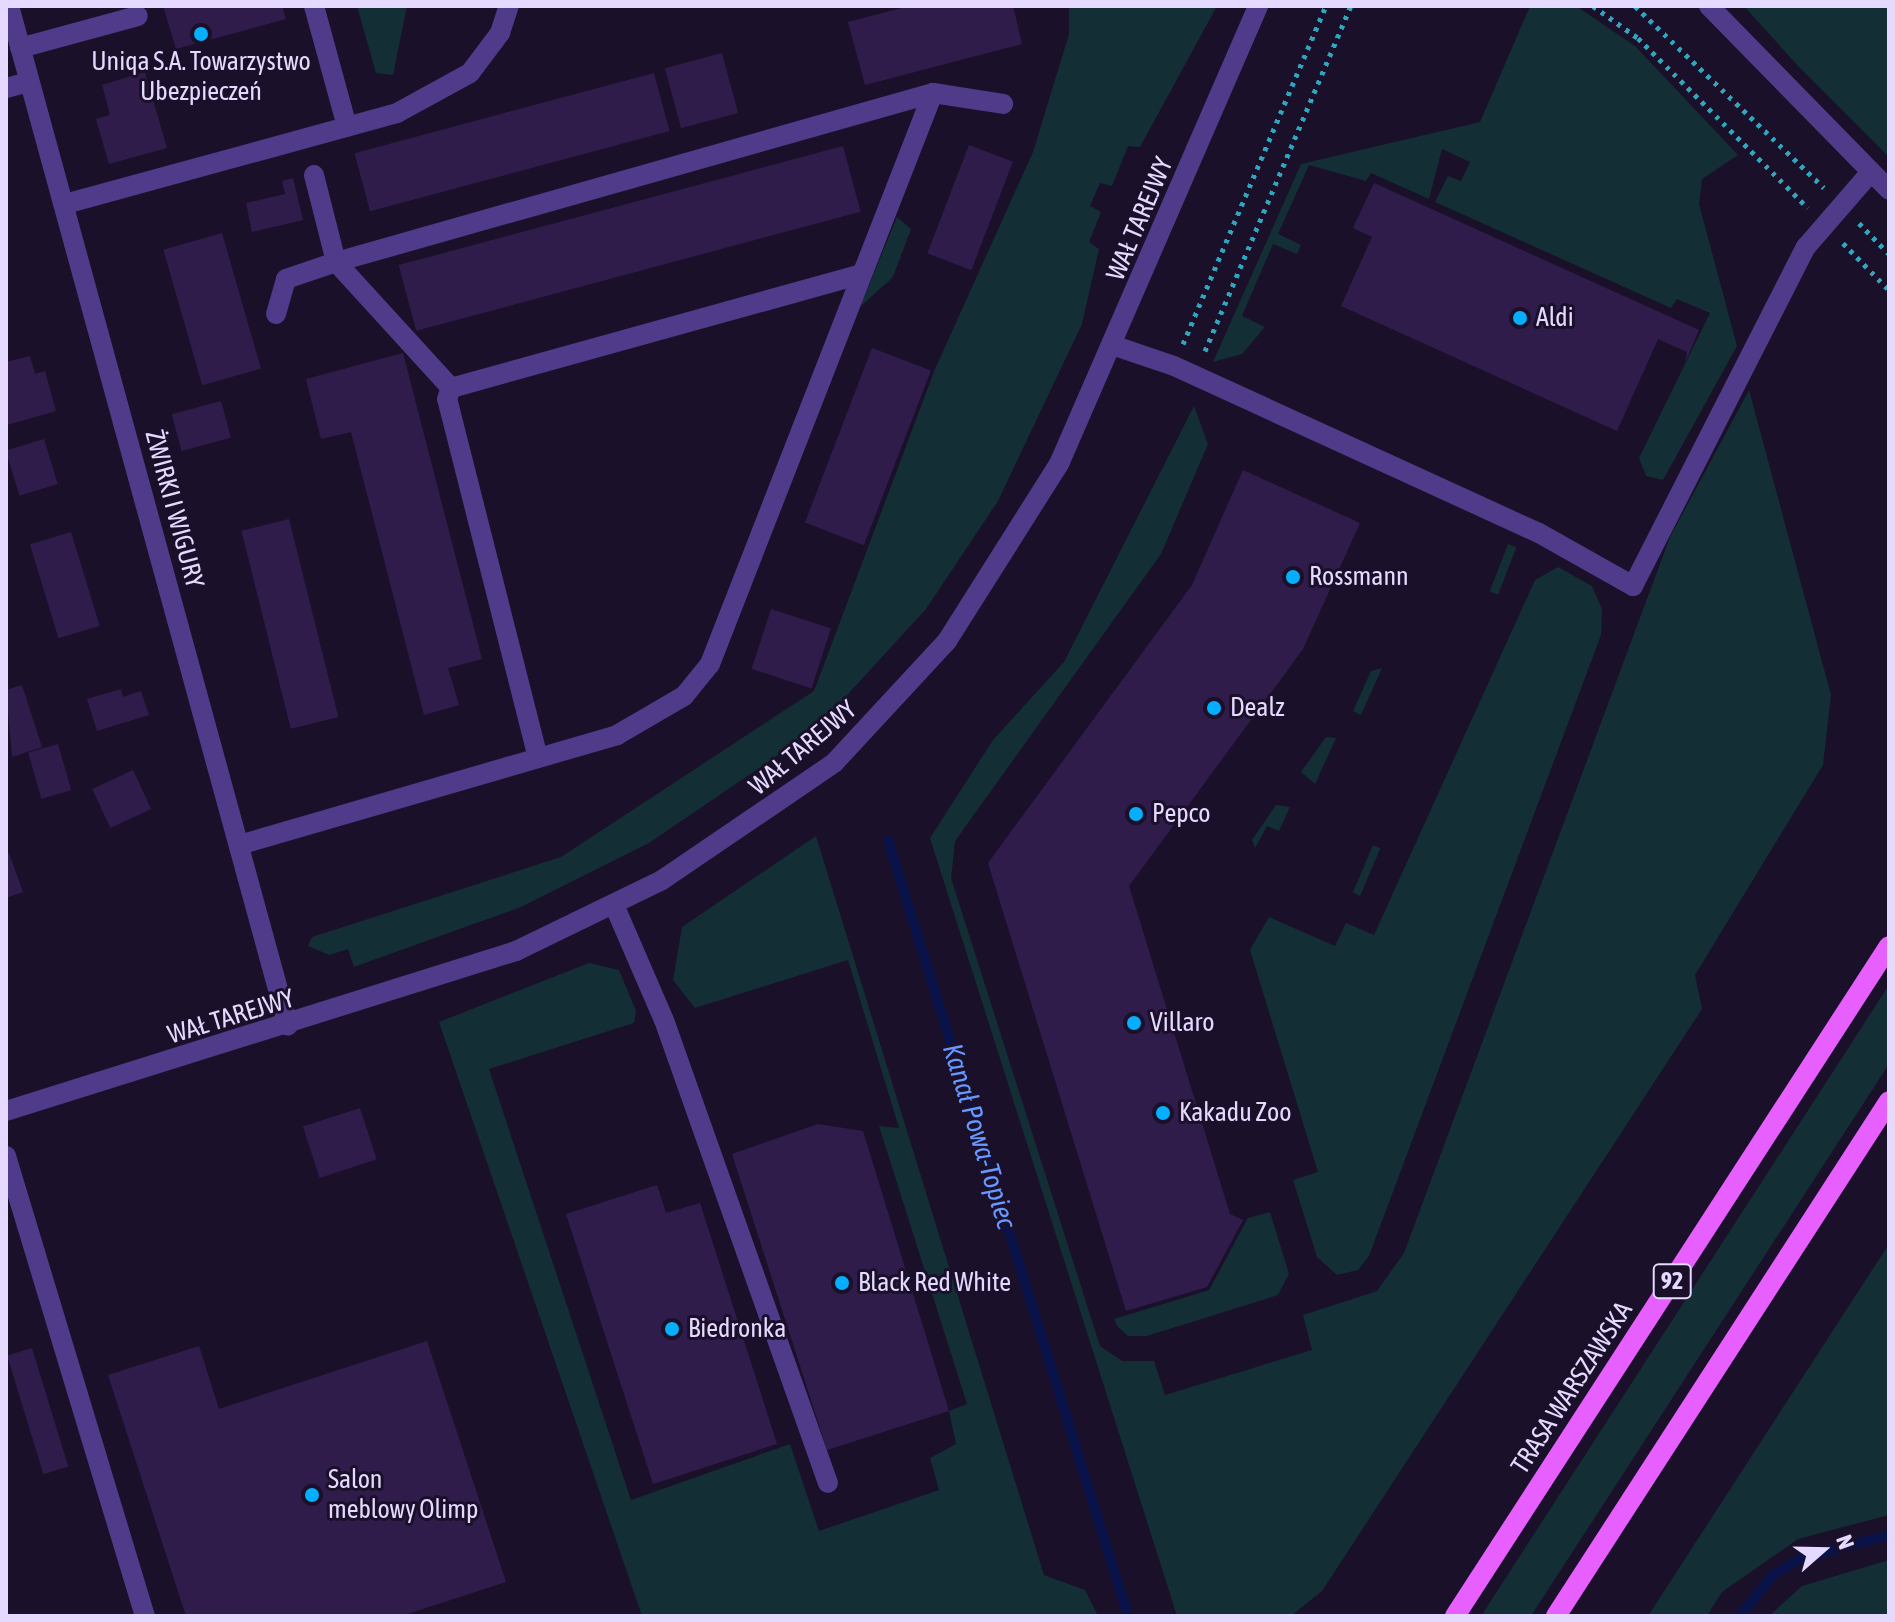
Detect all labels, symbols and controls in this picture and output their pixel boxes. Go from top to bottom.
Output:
marker: Uniqa S.A. Towarzystwo Ubezpieczeń [192,25,210,43]
place label: Uniqa S.A. Towarzystwo Ubezpieczeń [91,46,311,108]
street label: WAŁ TAREJWY [1100,153,1180,285]
place label: Aldi [1536,302,1574,334]
marker: Aldi [1511,309,1529,327]
street label: ŻWIRKI I WIGURY [138,427,210,591]
place label: Rossmann [1309,561,1409,593]
marker: Rossmann [1284,568,1302,586]
place label: Dealz [1230,692,1285,724]
street label: WAŁ TAREJWY [743,694,863,802]
marker: Dealz [1205,699,1223,717]
place label: Pepco [1152,798,1210,830]
marker: Pepco [1127,805,1145,823]
street label: WAŁ TAREJWY [164,983,298,1051]
place label: Villaro [1150,1007,1214,1039]
marker: Villaro [1125,1014,1143,1032]
water label: Kanał Powa-Topiec [936,1040,1024,1232]
place label: Kakadu Zoo [1179,1097,1291,1129]
marker: Kakadu Zoo [1154,1104,1172,1122]
road number: 92 [1652,1261,1692,1301]
place label: Black Red White [858,1267,1011,1299]
marker: Black Red White [833,1274,851,1292]
street label: TRASA WARSZAWSKA [1505,1296,1639,1480]
place label: Biedronka [688,1313,786,1345]
marker: Biedronka [663,1320,681,1338]
place label: Salon meblowy Olimp [328,1464,478,1526]
marker: Salon meblowy Olimp [303,1486,321,1504]
north arrow [1783,1510,1863,1590]
text: N [1831,1531,1860,1552]

